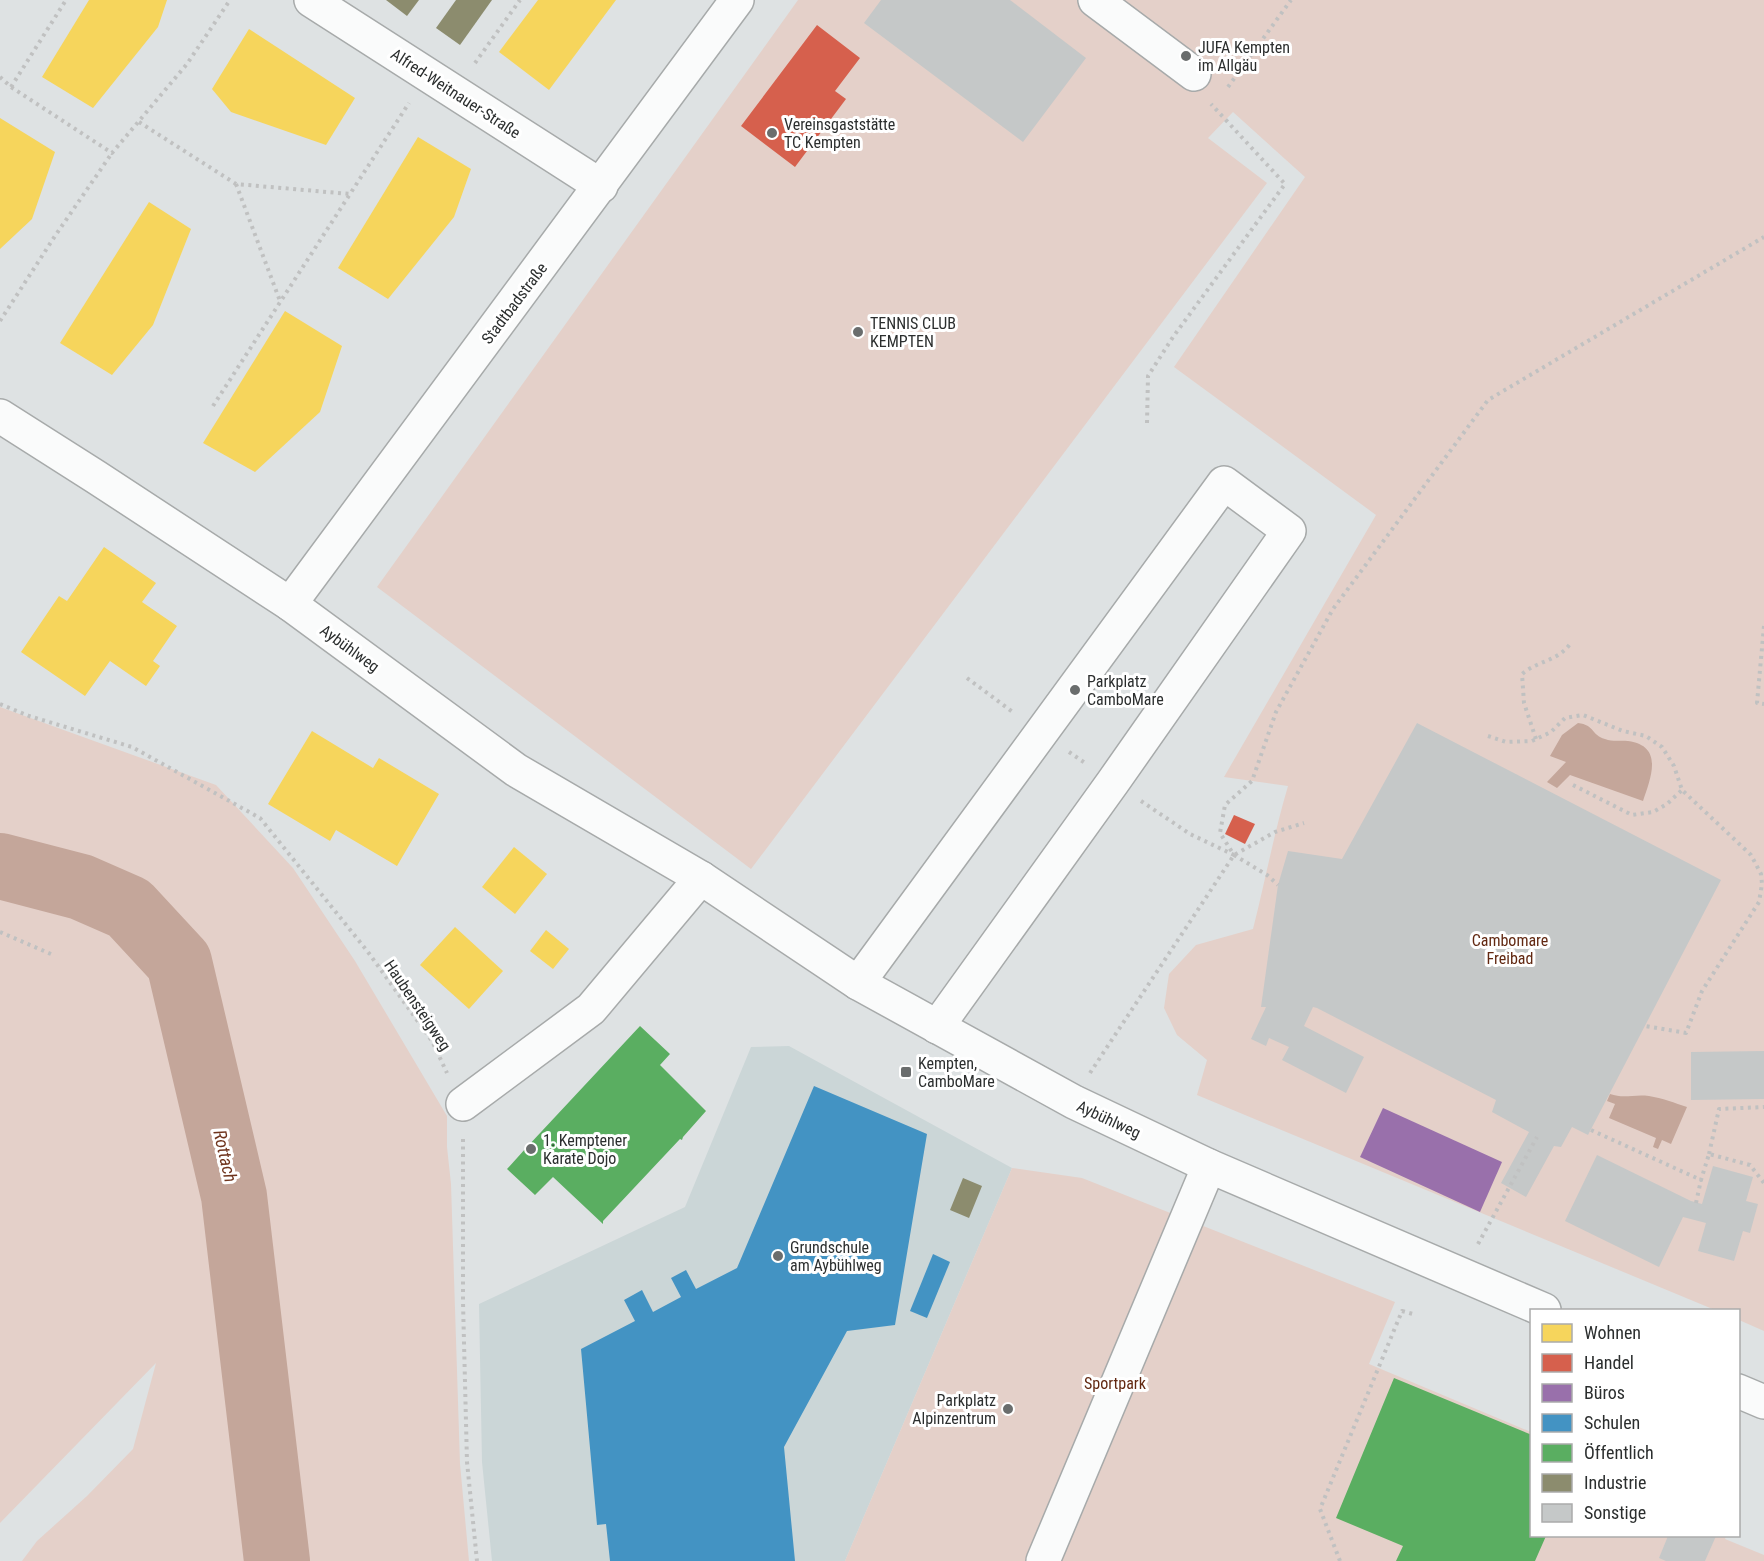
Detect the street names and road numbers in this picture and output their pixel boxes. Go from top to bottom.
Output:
street label: Alfred-Weitnauer-Straße [387,44,524,142]
street label: Stadtbadstraße [478,259,551,348]
street label: Aybühlweg [316,621,383,676]
street label: Haubensteigweg [380,956,455,1054]
street label: Aybühlweg [1074,1096,1144,1142]

